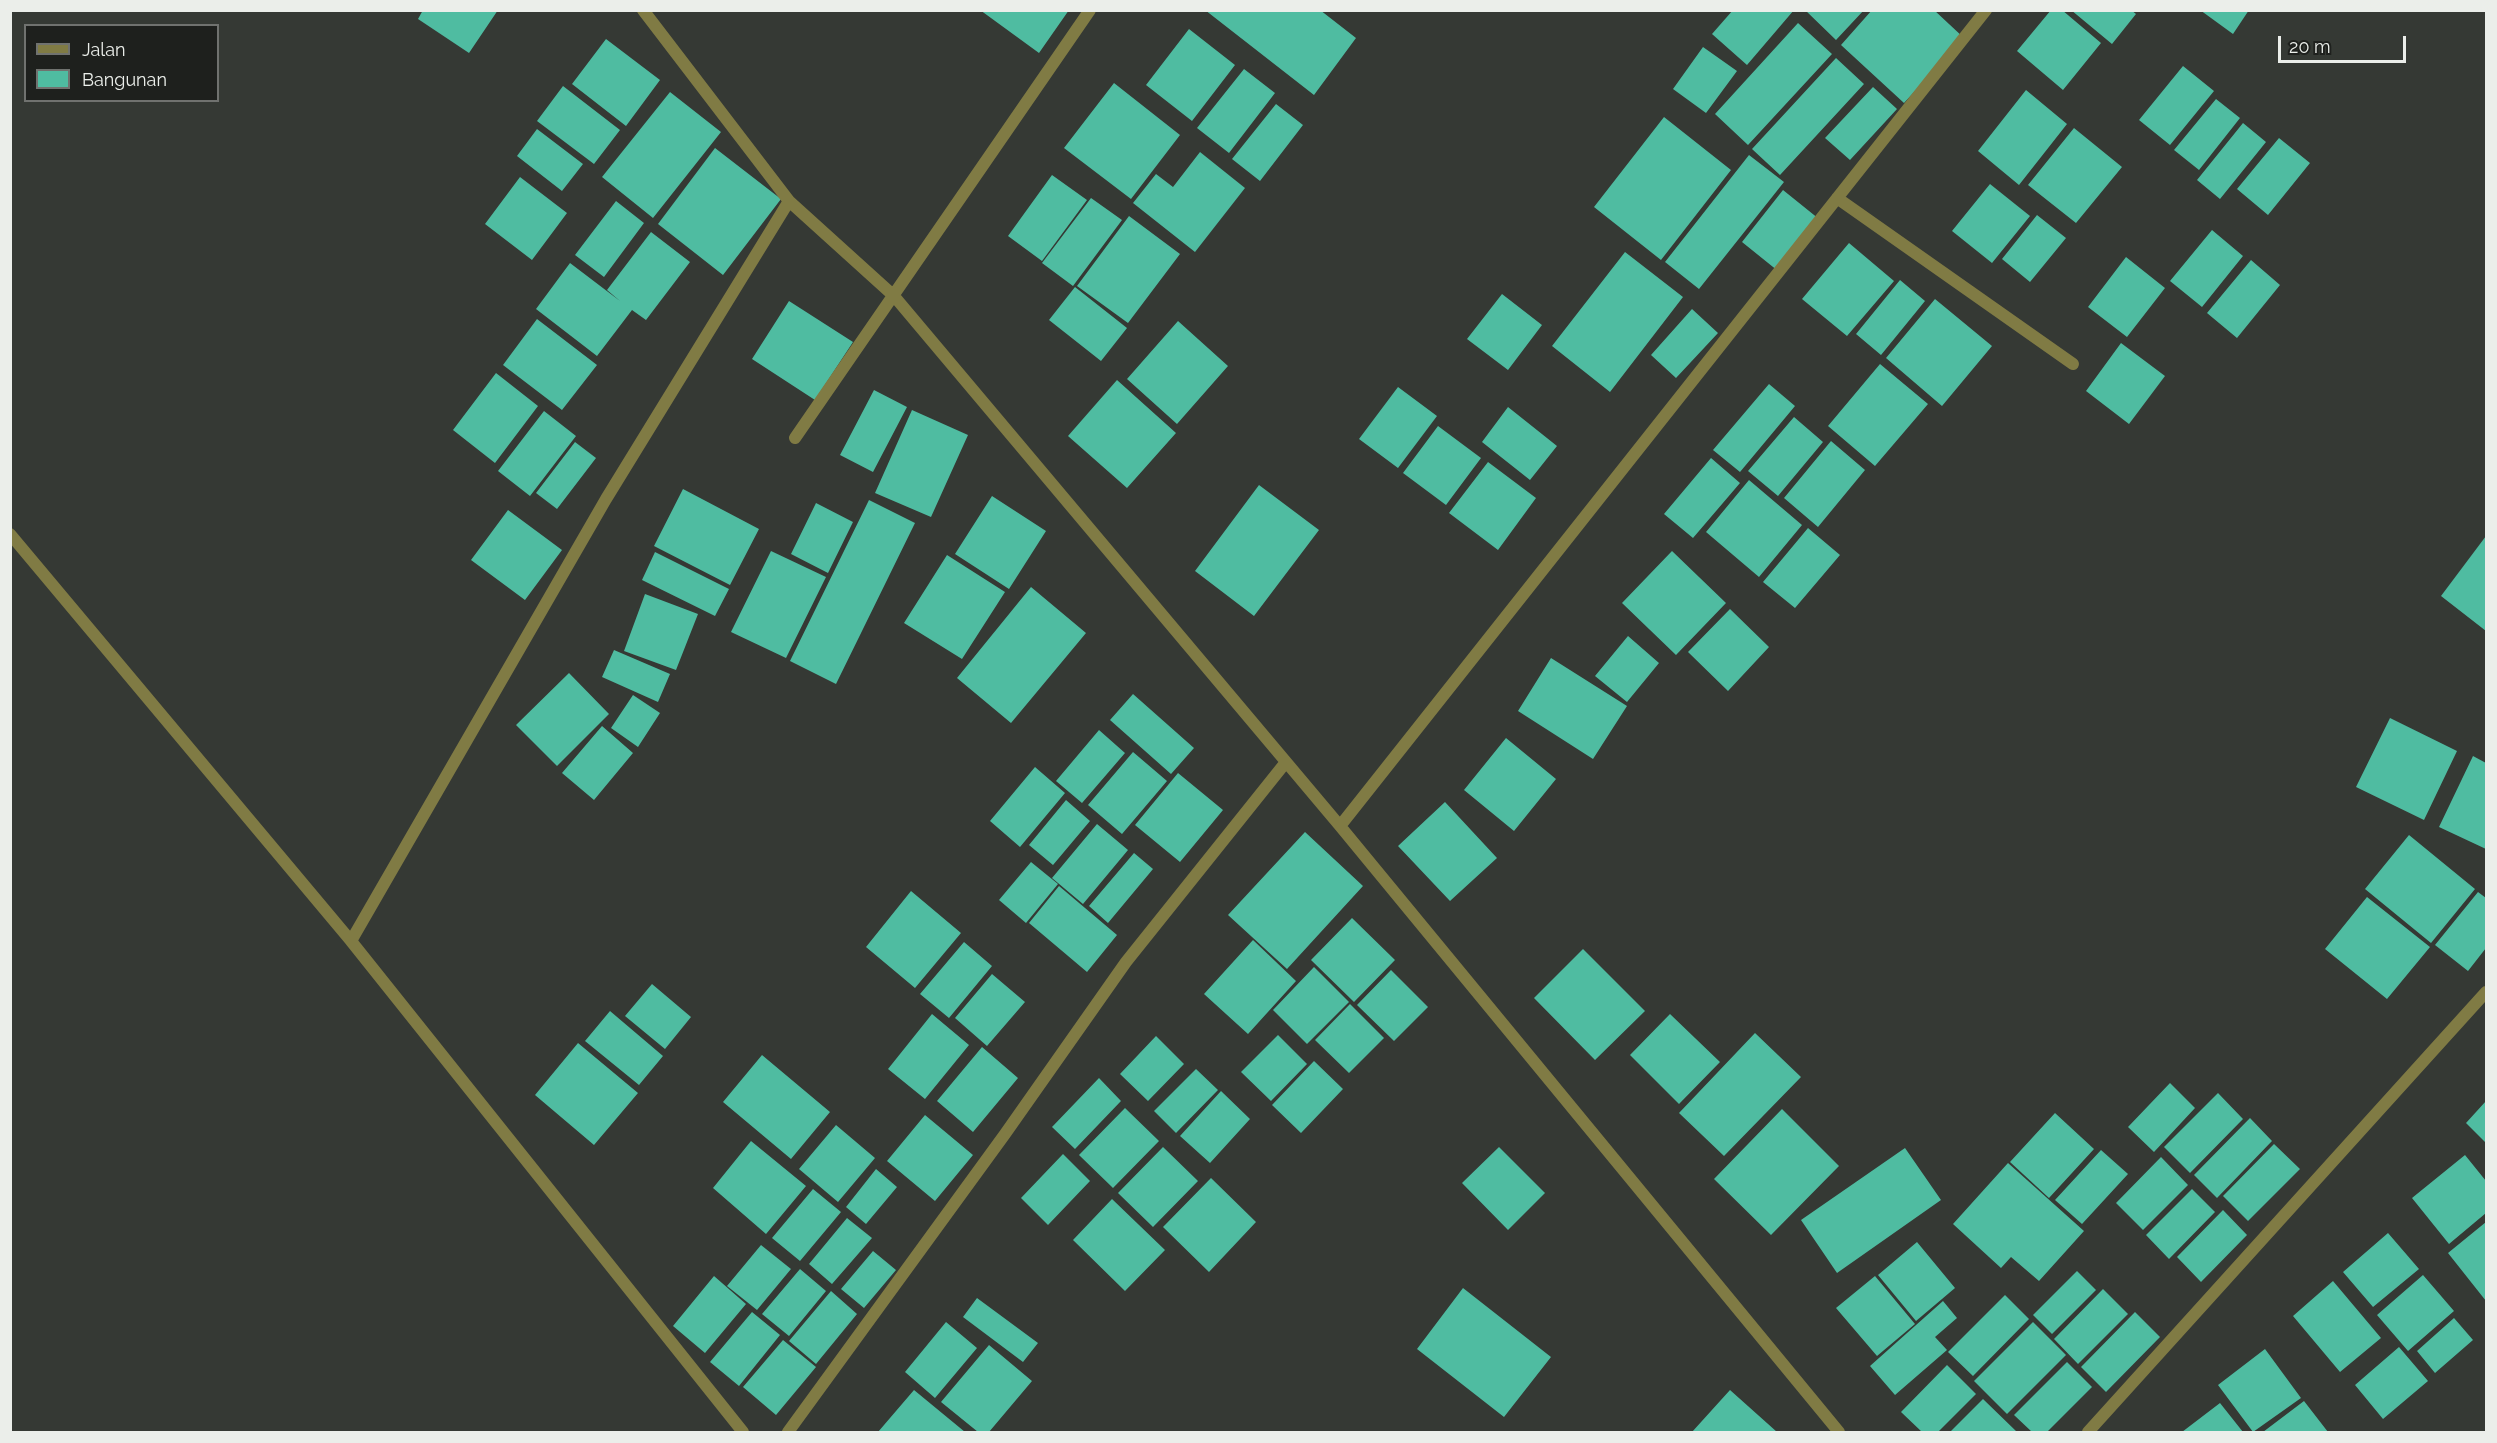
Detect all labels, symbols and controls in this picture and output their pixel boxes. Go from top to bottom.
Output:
legend [24,24,219,102]
scale bar [2281,24,2408,62]
text: 20 m [2289,36,2331,57]
text: Jalan [82,39,126,60]
text: Bangunan [82,69,167,90]

